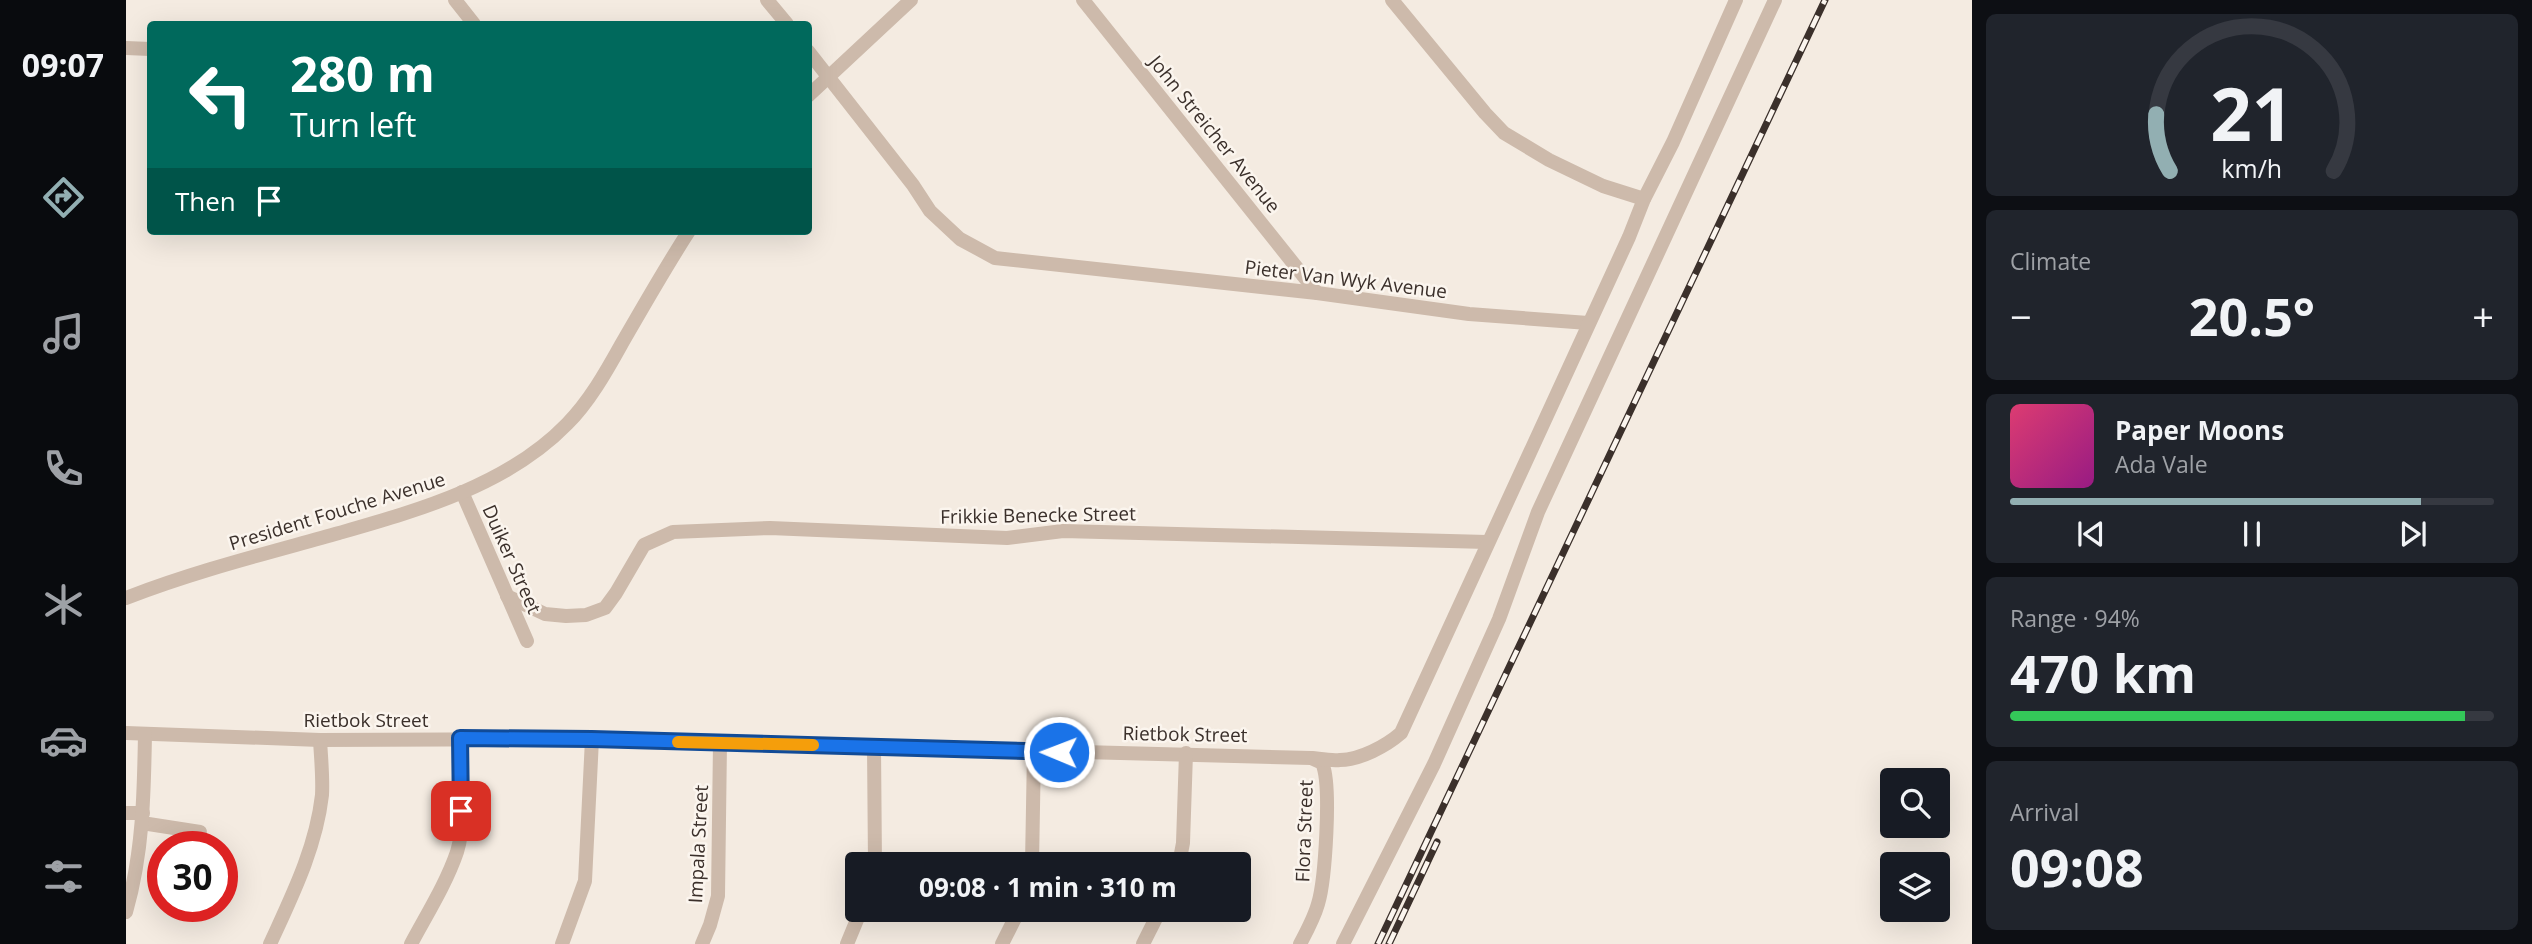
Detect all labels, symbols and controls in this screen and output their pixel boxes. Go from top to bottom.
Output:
text: 280 m [290,40,435,106]
text: 09:07 [22,43,104,86]
street label: John Streicher Avenue [1142,48,1287,218]
icon: left [175,49,266,140]
text: 21 [2210,63,2294,162]
text: Turn left [290,103,416,146]
text: km/h [2222,151,2282,185]
icon: directions [39,173,88,222]
icon: arrive [250,182,288,220]
text: Then [175,183,236,219]
text: Climate [2010,245,2091,277]
street label: Pieter Van Wyk Avenue [1243,254,1449,304]
text: 20.5° [2189,280,2315,351]
text: − [2010,290,2032,342]
text: + [2472,290,2494,342]
icon: music [39,309,88,358]
text: Paper Moons [2115,412,2284,448]
icon: phone [39,444,88,493]
text: Ada Vale [2115,448,2208,480]
street label: President Fouche Avenue [226,466,448,556]
street label: Duiker Street [476,500,548,618]
street label: Frikkie Benecke Street [940,500,1136,530]
icon: previous [2072,515,2110,553]
icon: pause [2233,515,2271,553]
icon: next [2394,515,2432,553]
icon: climate [39,580,88,629]
text: Range · 94% [2010,602,2140,634]
text: 470 km [2010,637,2196,708]
street label: Rietbok Street [303,707,429,733]
position arrow [1022,715,1096,789]
icon: car [39,716,88,765]
street label: Rietbok Street [1122,720,1248,748]
map controls [1880,768,1950,922]
button: search [1880,768,1950,838]
street label: Flora Street [1289,779,1319,883]
pin [431,781,491,841]
street label: Impala Street [682,784,714,904]
icon: arrive [442,792,480,830]
text: Arrival [2010,796,2079,828]
speed limit sign: 30 [147,831,238,922]
text: 09:08 [2010,831,2144,902]
icon: filters [39,852,88,901]
button: layers [1880,852,1950,922]
text: 09:08 · 1 min · 310 m [919,869,1177,905]

